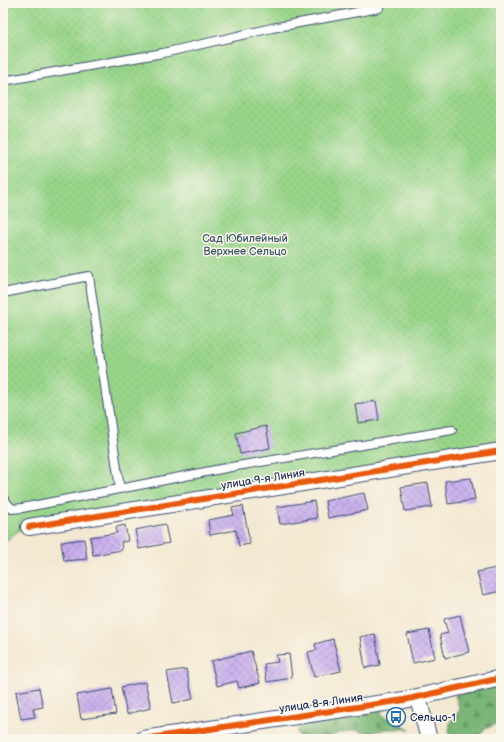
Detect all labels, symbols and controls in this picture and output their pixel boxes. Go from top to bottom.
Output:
park label: Сад Юбилейный Верхнее Сельцо [202,232,288,258]
street label: улица 9-я Линия [220,466,306,492]
street label: улица 8-я Линия [278,691,364,715]
bus stop icon: Сельцо-1 [385,706,407,728]
place label: Сельцо-1 [410,711,456,724]

